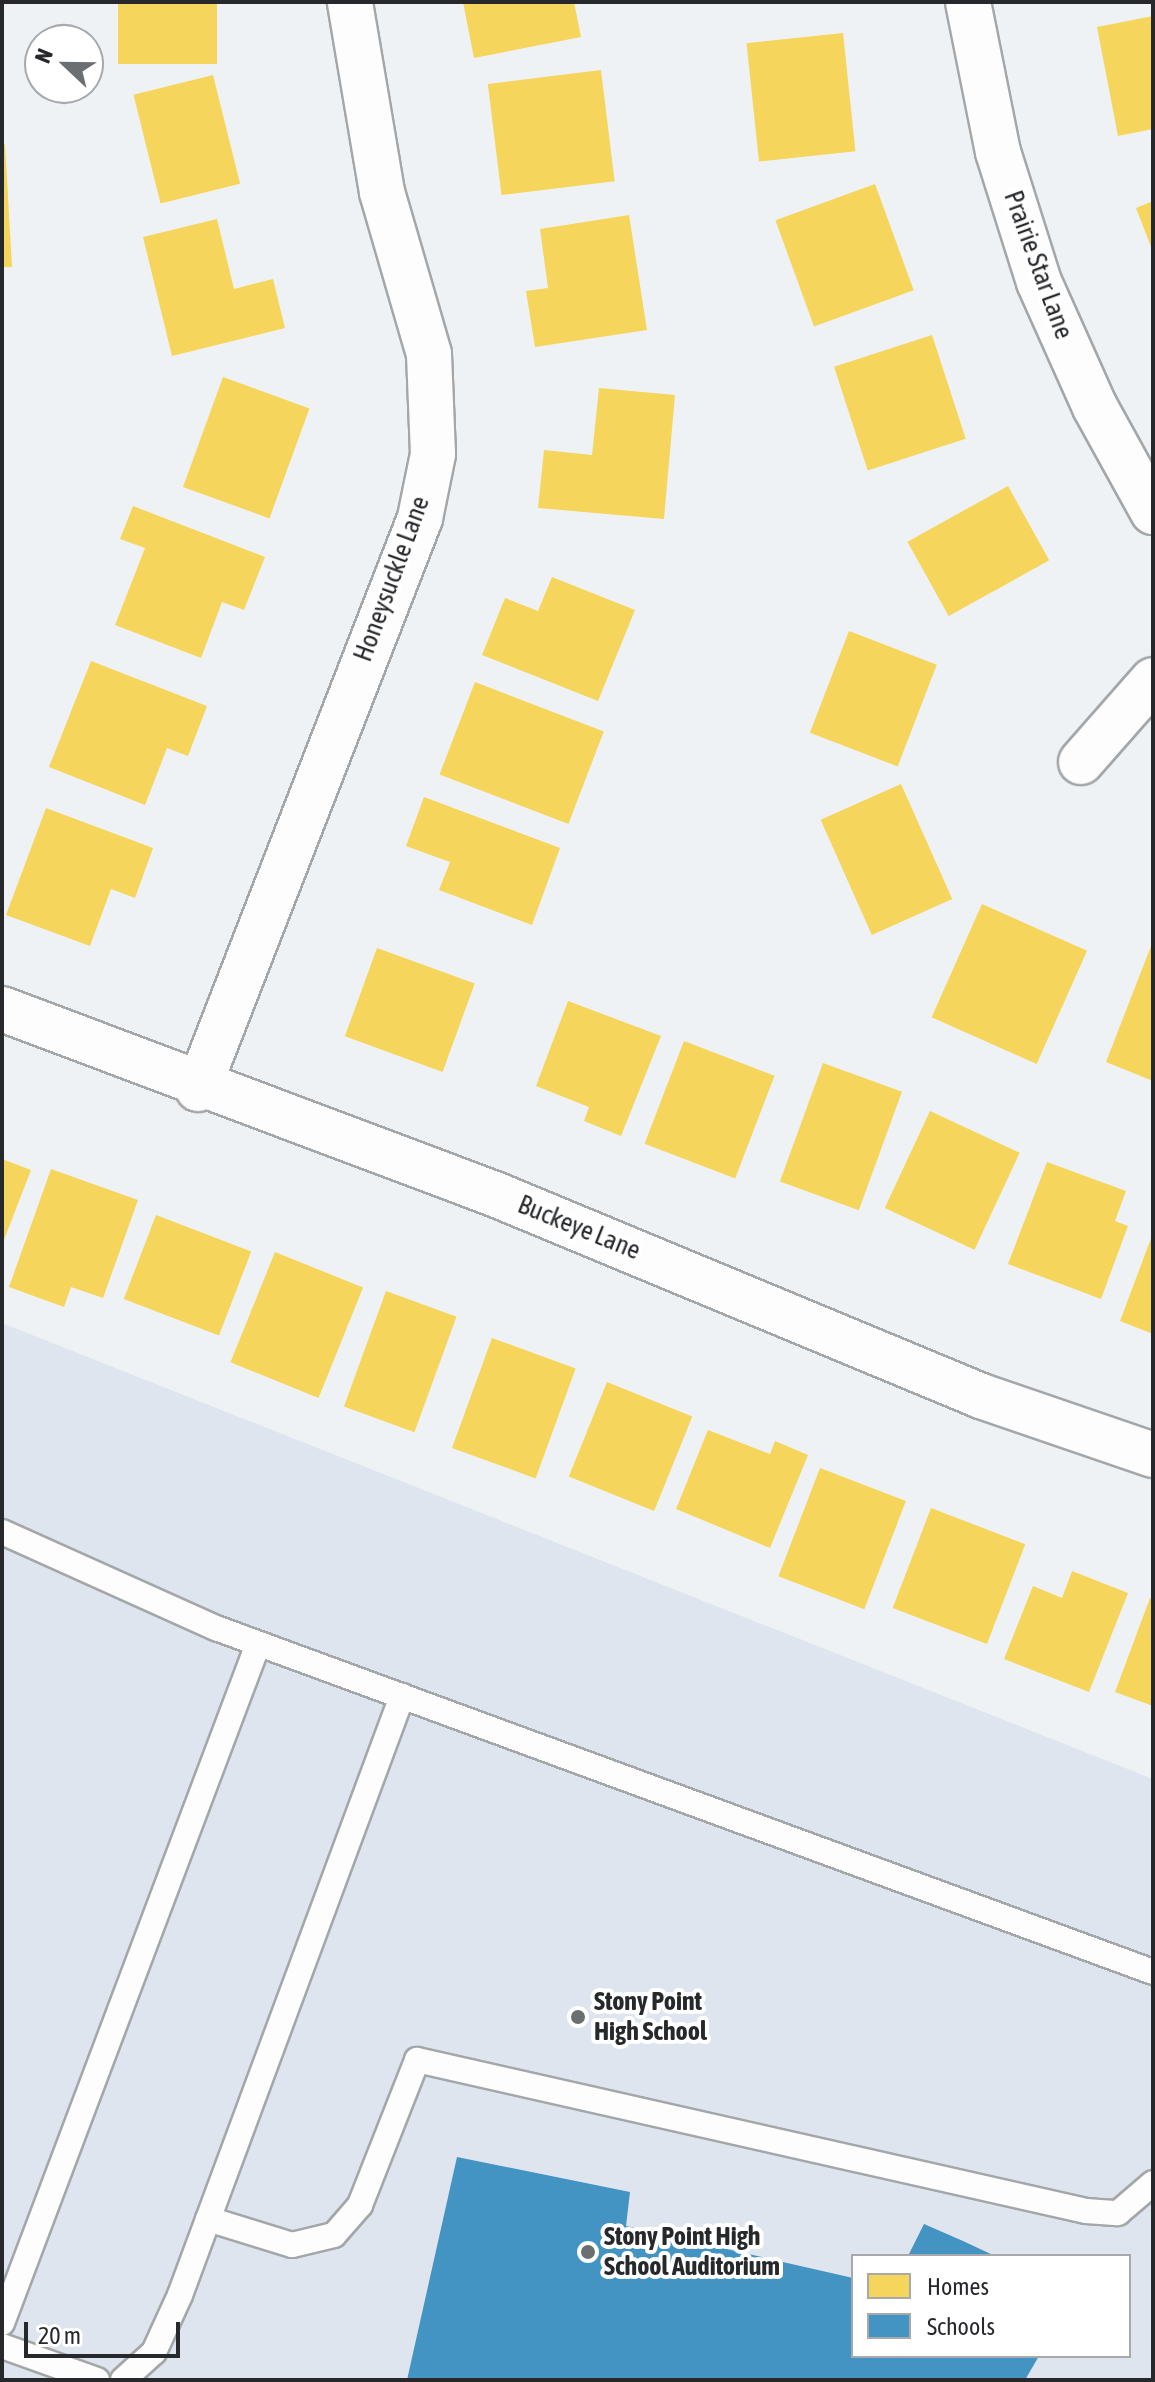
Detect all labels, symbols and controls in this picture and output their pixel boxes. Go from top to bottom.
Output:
north arrow [24,24,104,104]
text: N [29,45,58,67]
street label: Prairie Star Lane [997,187,1079,343]
street label: Honeysuckle Lane [348,492,436,666]
street label: Buckeye Lane [513,1189,645,1267]
place label: Stony Point High School [594,1986,707,2048]
marker: Stony Point High School [569,2008,587,2026]
place label: Stony Point High School Auditorium [604,2221,780,2282]
marker: Stony Point High School Auditorium [579,2243,597,2261]
legend [851,2254,1131,2358]
text: Homes [927,2273,989,2300]
scale bar [28,2306,184,2356]
text: Schools [927,2313,995,2340]
text: 20 m [38,2322,81,2349]

